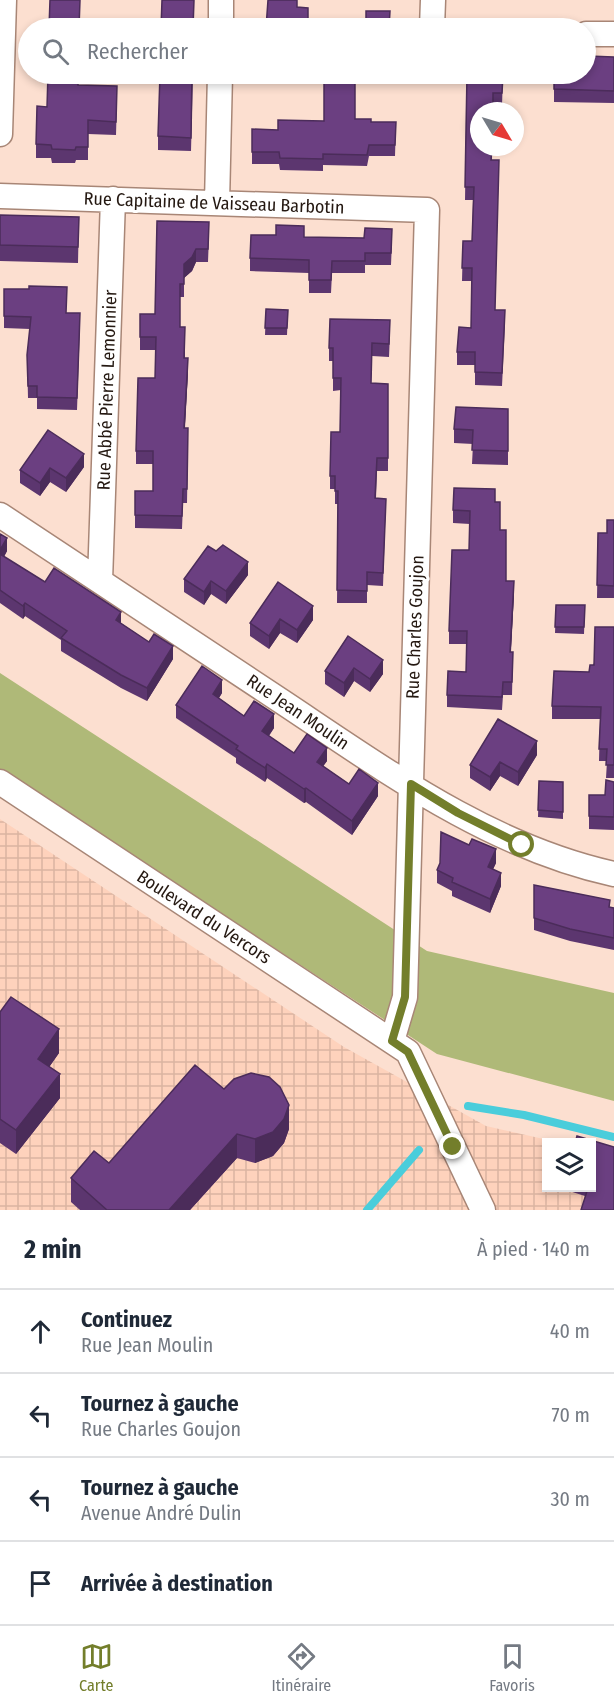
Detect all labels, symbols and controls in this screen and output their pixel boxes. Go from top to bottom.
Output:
search box [18,18,596,84]
icon: search [39,35,72,68]
text: Rechercher [87,38,188,65]
north arrow [470,102,524,156]
street label: Rue Capitaine de Vaisseau Barbotin [83,187,345,219]
street label: Rue Abbé Pierre Lemonnier [93,289,122,491]
street label: Rue Charles Goujon [401,555,429,699]
street label: Rue Jean Moulin [243,670,353,754]
route start [508,831,534,857]
street label: Boulevard du Vercors [133,865,276,969]
route end [439,1133,465,1159]
map controls [542,1138,596,1192]
button: layers [542,1138,596,1192]
text: 2 min [24,1234,82,1265]
text: À pied · 140 m [477,1237,590,1261]
text: Continuez [81,1306,172,1333]
icon: ahead [24,1315,57,1348]
text: 40 m [550,1319,590,1343]
text: Rue Jean Moulin [81,1333,213,1357]
text: Tournez à gauche [81,1390,239,1417]
icon: left [24,1399,57,1432]
text: 70 m [552,1403,590,1427]
text: Rue Charles Goujon [81,1417,241,1441]
text: Tournez à gauche [81,1474,239,1501]
icon: left [24,1483,57,1516]
text: 30 m [550,1487,590,1511]
text: Avenue André Dulin [81,1501,242,1525]
icon: arrive [24,1567,57,1600]
text: Arrivée à destination [81,1570,273,1597]
tab: Carte [79,1640,113,1695]
tab: Itinéraire [271,1640,331,1695]
tab: Favoris [489,1640,535,1695]

